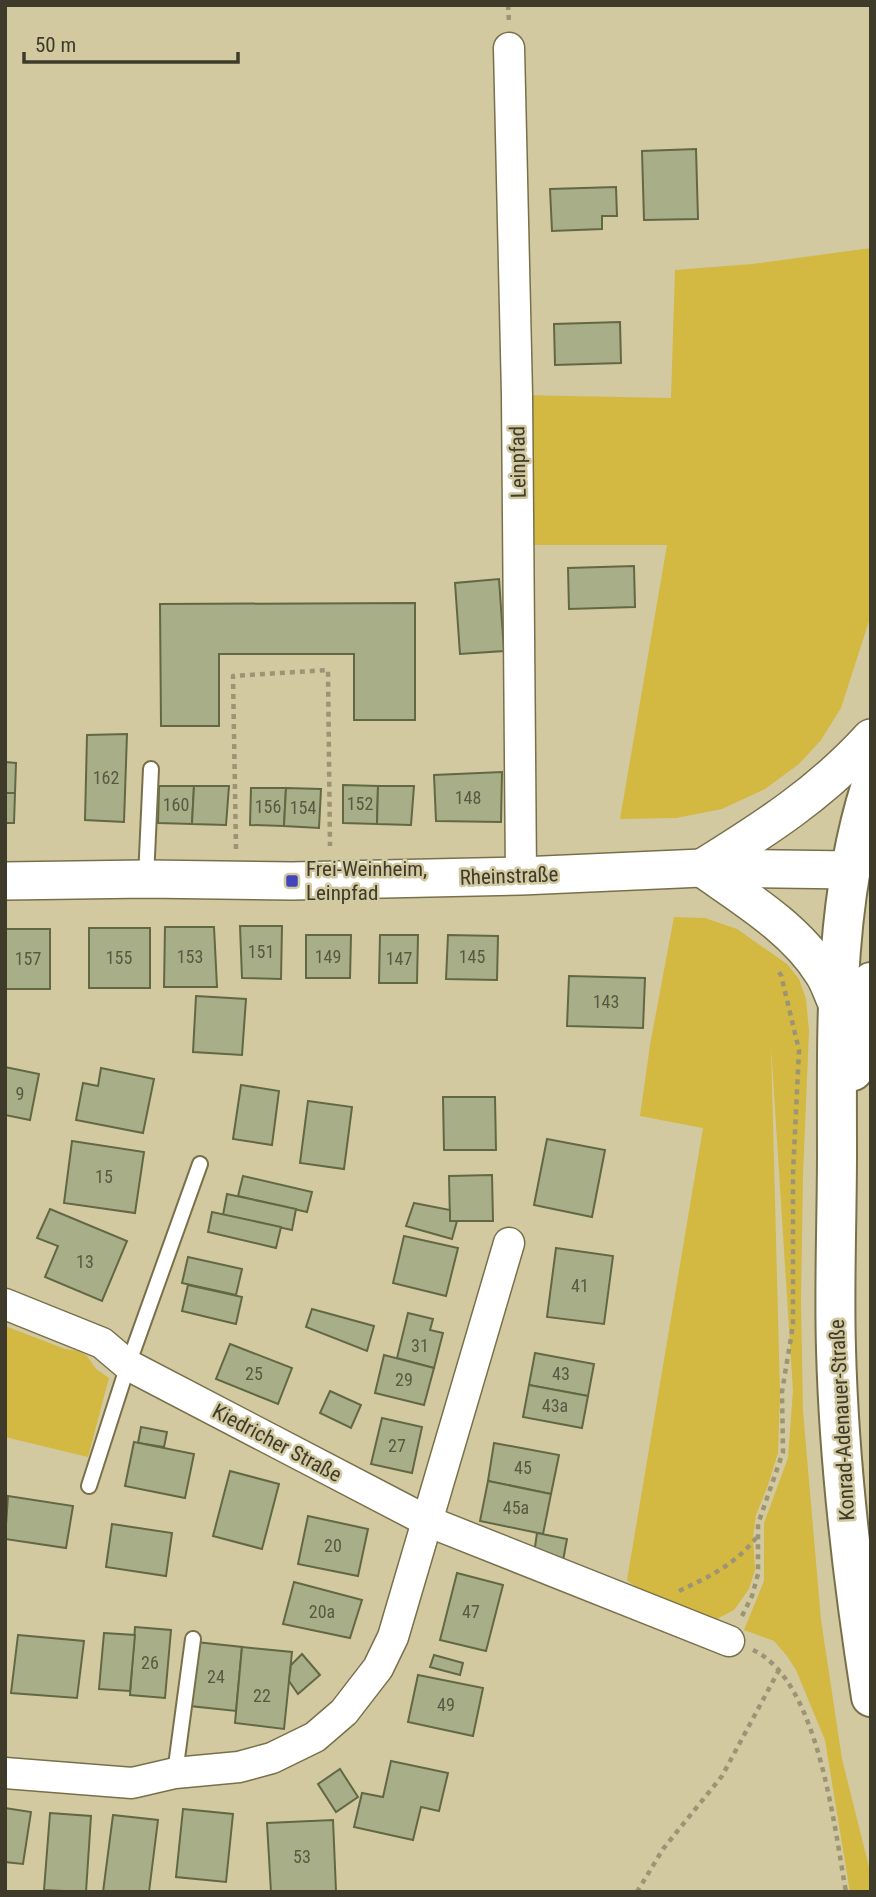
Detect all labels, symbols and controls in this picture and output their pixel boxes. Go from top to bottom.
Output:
scale bar [24,21,238,65]
text: 50 m [35,33,76,57]
street label: Leinpfad [505,426,531,498]
house number: 162 [93,767,119,788]
house number: 148 [455,787,481,808]
house number: 152 [347,793,373,814]
house number: 160 [163,794,189,815]
house number: 156 [255,796,281,817]
house number: 154 [290,797,316,818]
place label: Frei-Weinheim, Leinpfad [306,857,427,905]
street label: Rheinstraße [459,862,559,890]
marker: Frei-Weinheim, Leinpfad [284,873,300,889]
house number: 151 [248,941,274,962]
house number: 153 [177,946,203,967]
house number: 149 [315,946,341,967]
house number: 145 [459,946,485,967]
house number: 155 [106,947,132,968]
house number: 157 [15,948,41,969]
house number: 147 [386,948,412,969]
house number: 143 [593,991,619,1012]
house number: 9 [16,1083,24,1104]
house number: 15 [95,1166,113,1187]
house number: 13 [76,1251,94,1272]
house number: 41 [571,1275,589,1296]
street label: Konrad-Adenauer-Straße [825,1318,859,1521]
house number: 31 [411,1335,429,1356]
house number: 25 [245,1363,263,1384]
house number: 43 [552,1363,570,1384]
house number: 29 [395,1369,413,1390]
house number: 43a [542,1395,568,1416]
street label: Kiedricher Straße [208,1399,346,1487]
house number: 27 [388,1435,406,1456]
house number: 45 [514,1457,532,1478]
house number: 45a [503,1497,529,1518]
house number: 20 [324,1535,342,1556]
house number: 20a [309,1601,335,1622]
house number: 47 [462,1601,480,1622]
house number: 26 [141,1652,159,1673]
house number: 24 [207,1666,225,1687]
house number: 22 [253,1685,271,1706]
house number: 49 [437,1694,455,1715]
house number: 53 [293,1846,311,1867]

